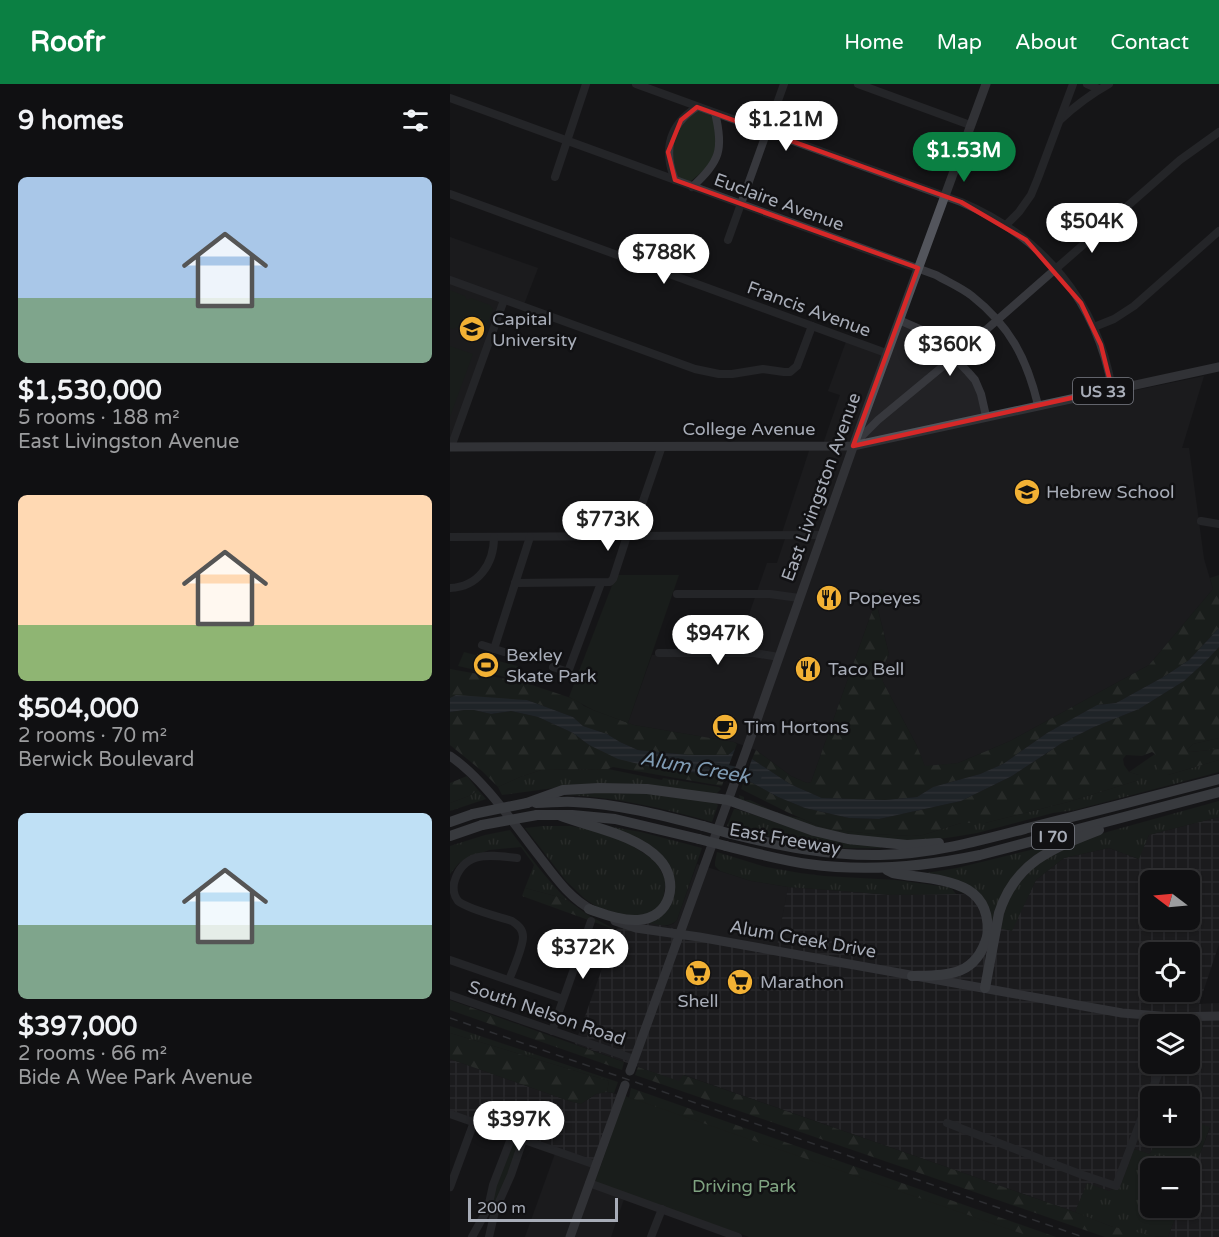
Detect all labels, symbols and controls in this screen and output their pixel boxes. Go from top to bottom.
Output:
text: Roofr [30,25,105,59]
text: Home [844,30,904,55]
text: Map [937,30,982,55]
text: About [1015,30,1077,55]
text: Contact [1110,30,1189,55]
pin: $1.21M [737,101,835,152]
icon: filters [399,104,432,137]
text: 9 homes [18,105,124,136]
text: $1.21M [749,108,823,132]
pin: $1.53M [915,132,1013,183]
text: $1.53M [927,139,1001,163]
street label: Euclaire Avenue [711,168,847,236]
pin: $504K [1050,203,1134,254]
text: $504K [1060,210,1124,234]
icon: home [171,216,279,324]
pin: $788K [622,234,706,285]
text: $788K [632,241,696,265]
street label: Francis Avenue [744,276,874,342]
place label: Capital University [492,308,577,351]
school or university icon: Capital University [457,314,487,344]
pin: $360K [908,326,992,377]
text: $360K [918,333,982,357]
text: $1,530,000 [18,375,162,406]
road number: US 33 [1073,378,1133,404]
street label: East Livingston Avenue [777,390,865,584]
text: 5 rooms · 188 m² [18,406,180,430]
street label: College Avenue [683,418,815,440]
text: East Livingston Avenue [18,430,239,454]
school or university icon: Hebrew School [1012,477,1042,507]
place label: Hebrew School [1046,481,1175,503]
pin: $773K [566,501,650,552]
text: $773K [576,508,640,532]
icon: home [171,534,279,642]
restaurant icon: Popeyes [814,583,844,613]
place label: Popeyes [848,587,921,609]
pin: $947K [676,615,760,666]
text: $947K [686,622,750,646]
place label: Bexley Skate Park [506,644,597,687]
sports icon: Bexley Skate Park [471,650,501,680]
restaurant icon: Taco Bell [793,654,823,684]
place label: Taco Bell [828,658,904,680]
text: $504,000 [18,693,139,724]
cafe icon: Tim Hortons [710,712,740,742]
place label: Tim Hortons [744,716,849,738]
text: 2 rooms · 70 m² [18,724,167,748]
water label: Alum Creek [638,747,753,790]
text: Berwick Boulevard [18,748,194,772]
street label: East Freeway [728,818,843,860]
road number: I 70 [1032,823,1074,849]
icon: home [171,852,279,960]
north arrow [1140,870,1200,930]
map controls [1140,870,1200,1218]
street label: Alum Creek Drive [728,915,878,963]
pin: $372K [541,929,625,980]
text: $372K [551,936,615,960]
button: locate [1140,942,1200,1002]
supermarket icon: Shell [683,958,713,988]
supermarket icon: Marathon [725,967,755,997]
place label: Marathon [760,971,844,993]
street label: South Nelson Road [465,976,629,1050]
place label: Shell [677,990,719,1012]
text: $397,000 [18,1011,137,1042]
button: layers [1140,1014,1200,1074]
text: 2 rooms · 66 m² [18,1042,167,1066]
text: Bide A Wee Park Avenue [18,1066,253,1090]
button: + [1140,1086,1200,1146]
pin: $397K [477,1101,561,1152]
text: $397K [487,1108,551,1132]
button: − [1140,1158,1200,1218]
park label: Driving Park [692,1175,796,1197]
scale bar [468,1195,618,1222]
text: 200 m [477,1198,526,1218]

